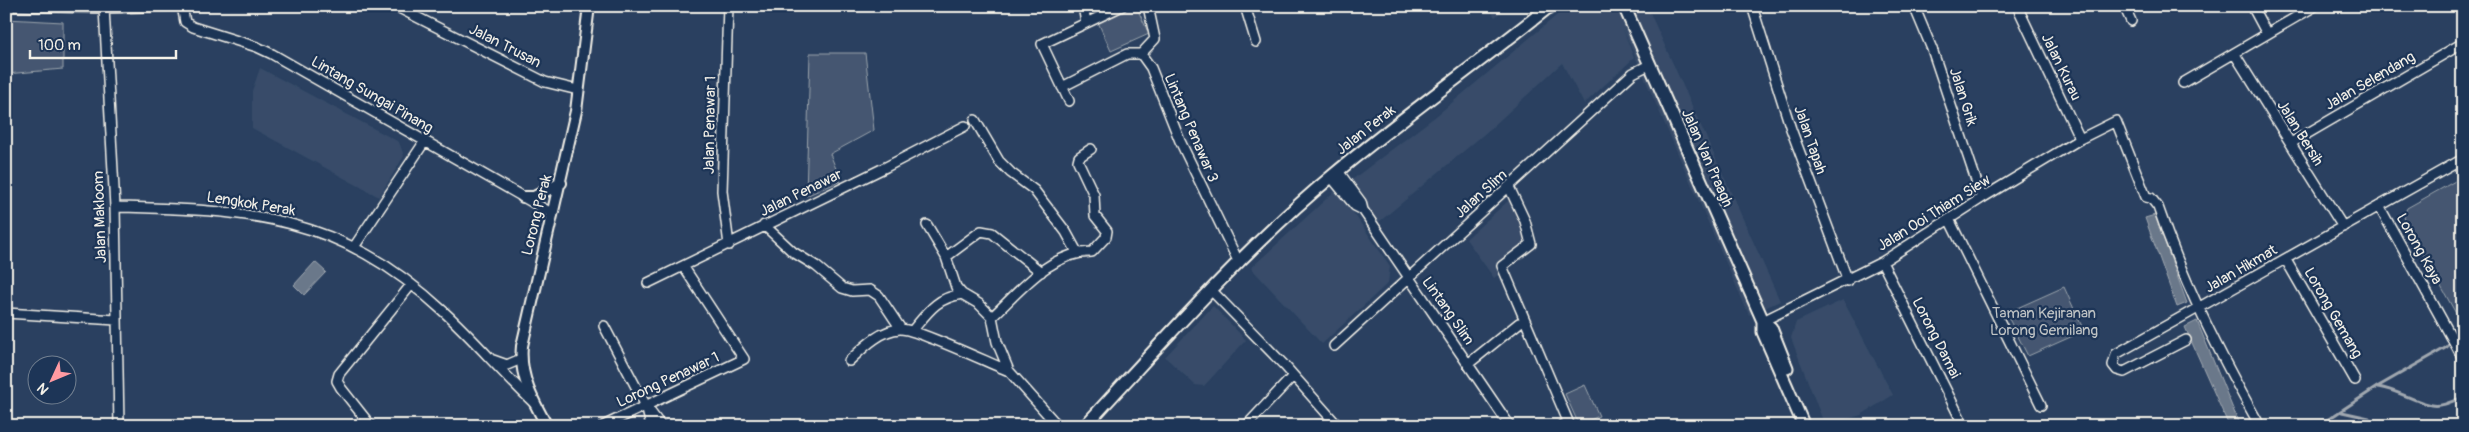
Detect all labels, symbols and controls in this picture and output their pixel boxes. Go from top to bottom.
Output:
street label: Jalan Trusan [466,20,544,72]
scale bar [30,28,176,60]
street label: Jalan Kurau [2037,30,2085,104]
text: 100 m [38,36,81,55]
street label: Jalan Selendang [2321,47,2419,115]
street label: Lintang Sungai Pinang [307,52,437,138]
street label: Jalan Grik [1945,65,1982,129]
street label: Lintang Penawar 3 [1160,71,1222,185]
street label: Jalan Penawar 1 [700,76,720,174]
street label: Jalan Bersih [2272,97,2328,169]
street label: Jalan Perak [1332,100,1400,159]
street label: Jalan Tapah [1789,103,1831,177]
street label: Jalan Van Praagh [1677,106,1737,210]
street label: Jalan Penawar [757,165,846,221]
street label: Jalan Slim [1451,166,1511,222]
street label: Jalan Makloom [89,170,111,264]
street label: Jalan Ooi Thiam Siew [1874,170,1994,256]
street label: Lorong Perak [518,172,556,258]
street label: Lengkok Perak [205,188,298,221]
street label: Lorong Kaya [2392,210,2446,288]
street label: Jalan Hikmat [2201,240,2281,297]
street label: Lorong Gemang [2299,264,2367,362]
street label: Lintang Slim [1418,273,1478,349]
street label: Lorong Damai [1908,294,1965,382]
park label: Taman Kejiranan Lorong Gemilang [1990,304,2098,340]
street label: Lorong Penawar 1 [614,348,722,412]
north arrow [28,354,78,404]
text: N [34,379,52,398]

